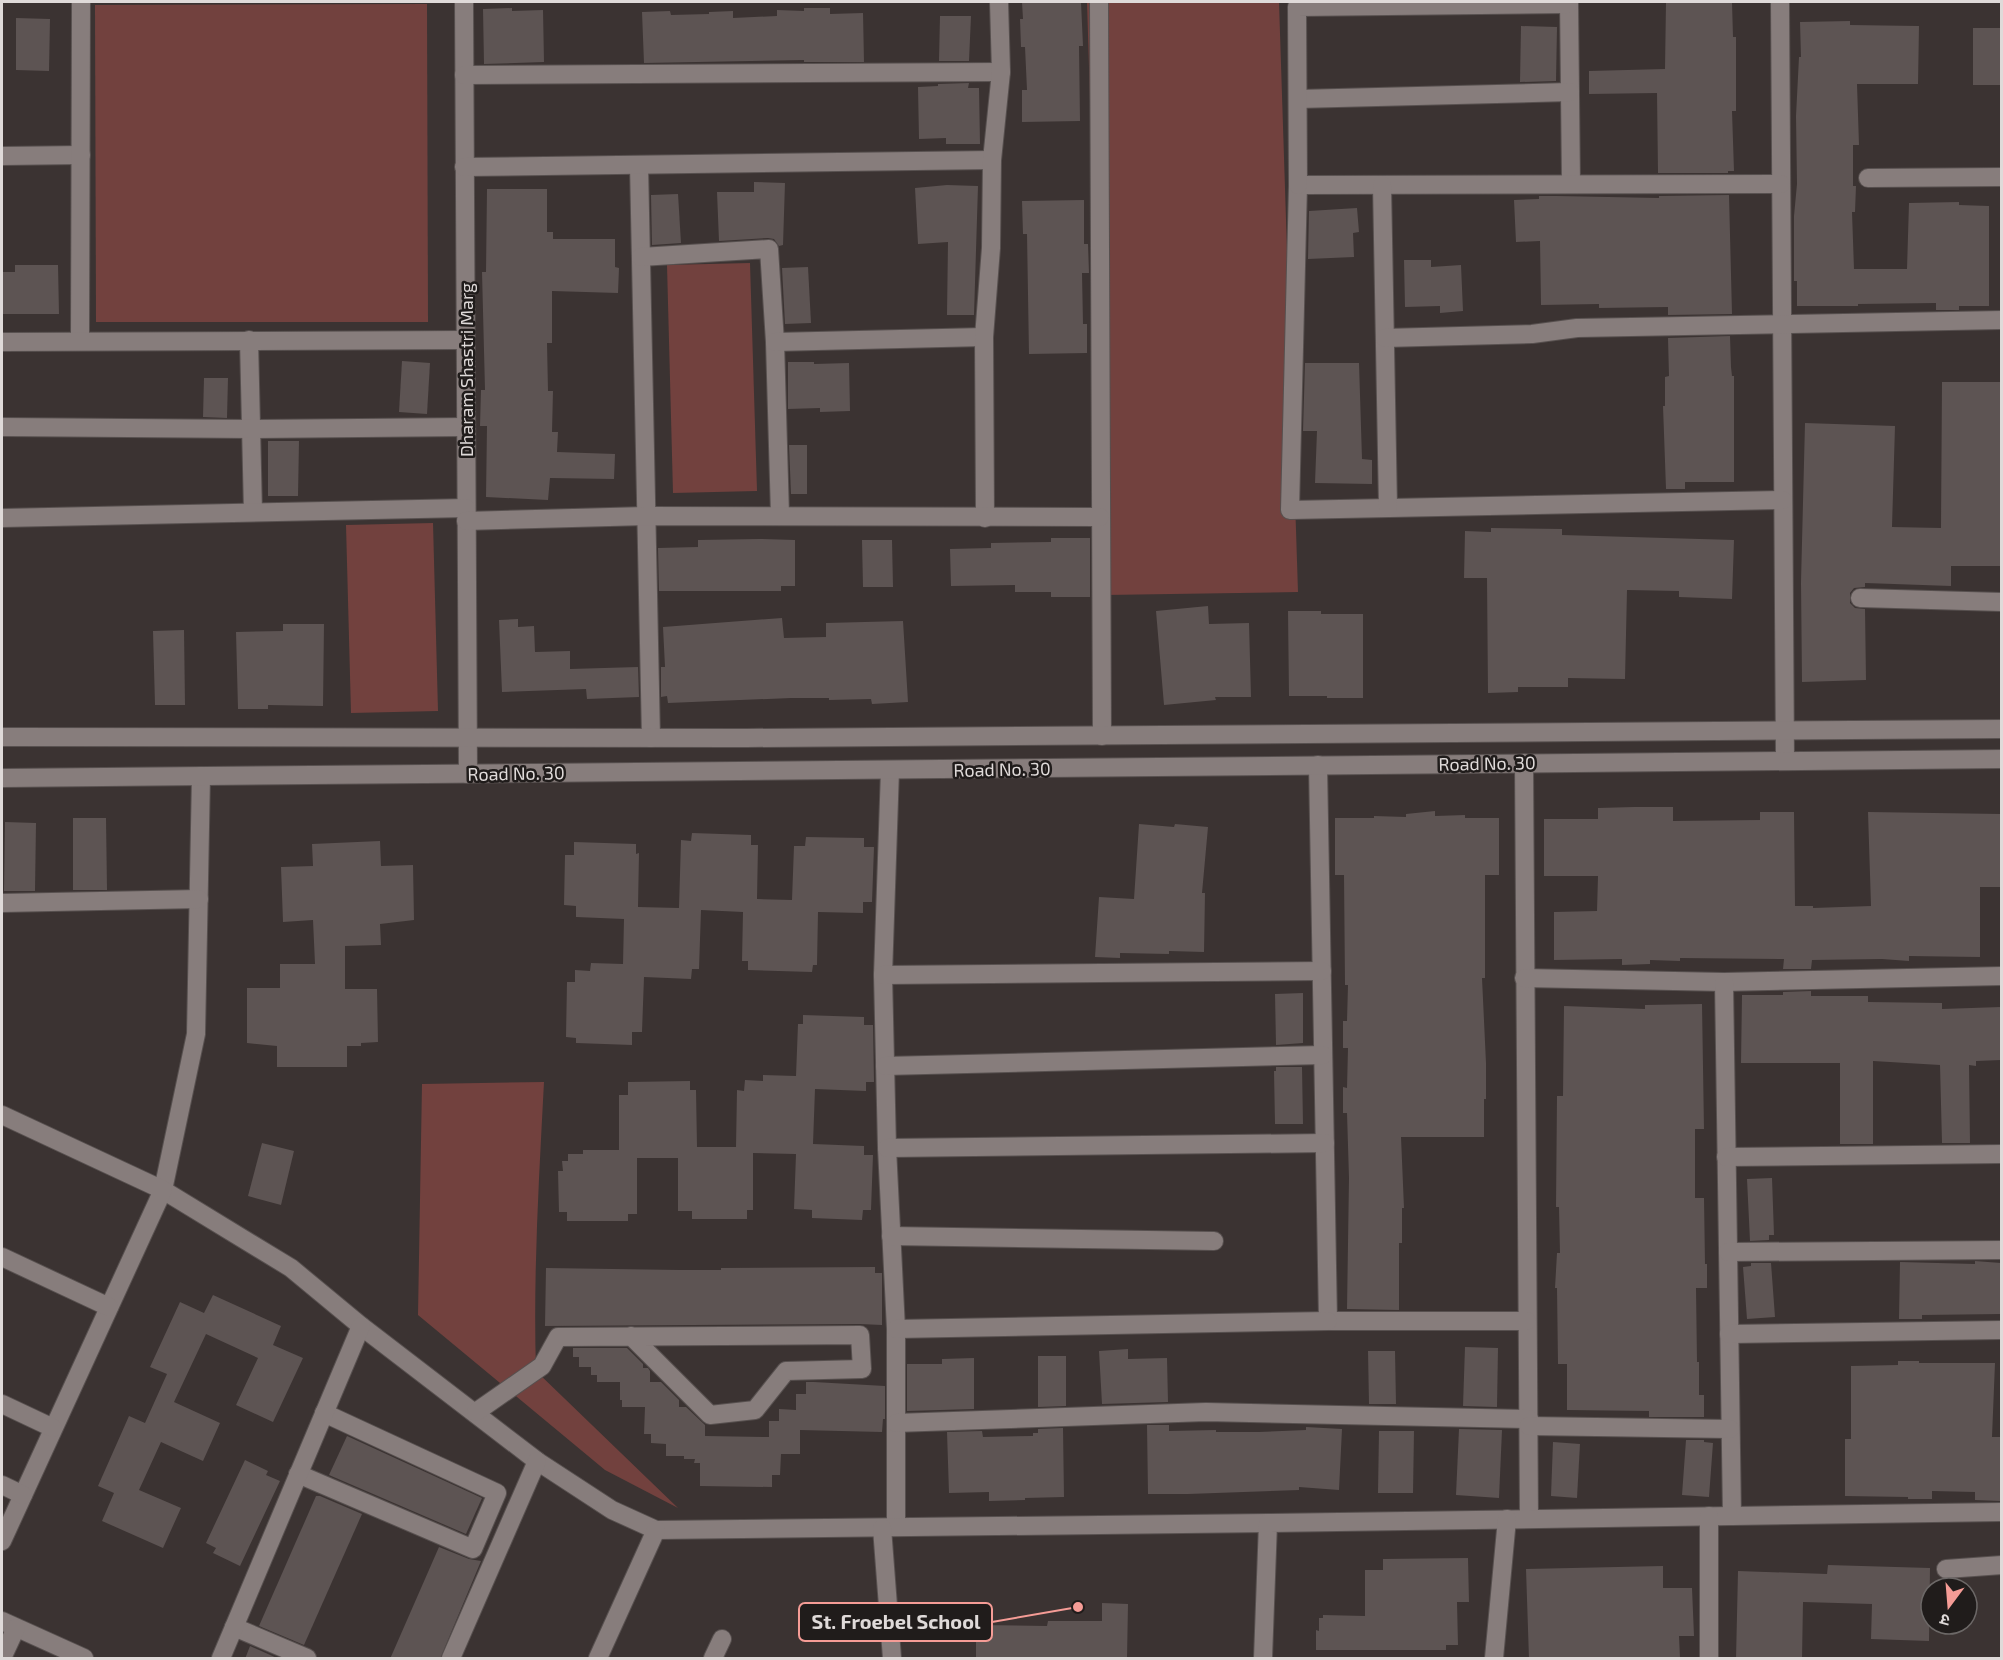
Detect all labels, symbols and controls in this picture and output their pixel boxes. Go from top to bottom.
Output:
street label: Dharam Shastri Marg [455,283,477,457]
street label: Road No. 30 [1438,751,1536,775]
street label: Road No. 30 [953,757,1051,781]
street label: Road No. 30 [467,761,565,785]
north arrow [1919,1576,1979,1636]
callout: St. Froebel School [799,1603,992,1641]
text: St. Froebel School [811,1609,981,1633]
text: उ [1937,1610,1952,1631]

